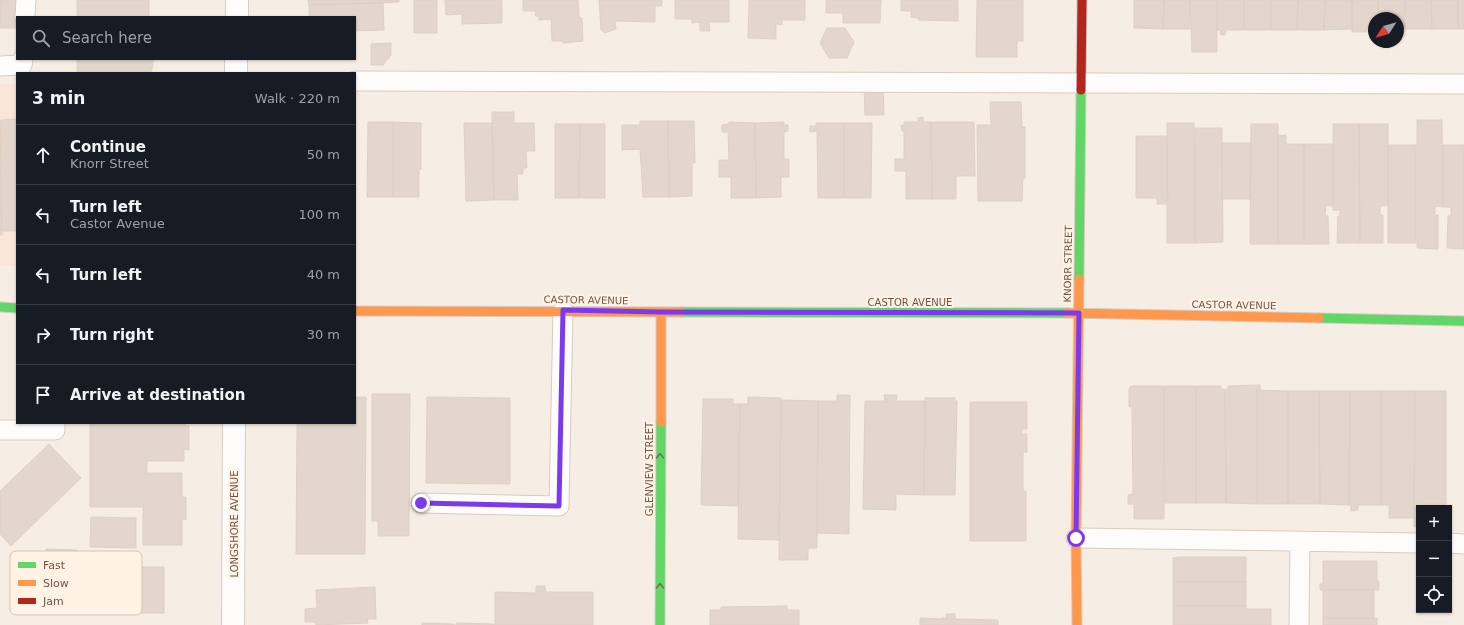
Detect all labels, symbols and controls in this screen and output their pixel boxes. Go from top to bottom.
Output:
north arrow [1368,12,1404,48]
search box [16,16,356,60]
icon: search [30,27,52,49]
text: Search here [62,29,152,47]
text: 3 min [32,88,85,108]
text: Walk · 220 m [255,91,340,106]
text: Continue [70,138,146,156]
icon: ahead [32,144,54,166]
text: 50 m [307,147,340,162]
text: Knorr Street [70,156,149,171]
text: Turn left [70,198,142,216]
icon: left [32,204,54,226]
text: 100 m [298,207,340,222]
text: Castor Avenue [70,216,165,231]
street label: KNORR STREET [1062,224,1074,303]
icon: left [32,264,54,286]
text: Turn left [70,266,142,284]
text: 40 m [307,267,340,282]
street label: CASTOR AVENUE [544,294,628,306]
street label: CASTOR AVENUE [868,297,952,308]
street label: CASTOR AVENUE [1192,299,1276,311]
icon: right [32,324,54,346]
text: Turn right [70,326,154,344]
text: 30 m [307,327,340,342]
icon: arrive [32,384,54,406]
text: Arrive at destination [70,386,245,404]
street label: GLENVIEW STREET [644,421,655,516]
one-way arrow [656,453,664,459]
street label: LONGSHORE AVENUE [229,471,240,577]
route end [412,494,430,512]
map controls [1416,505,1452,613]
button: + [1416,505,1452,541]
route start [1067,529,1085,547]
button: − [1416,541,1452,577]
legend [10,551,142,615]
text: Fast [43,559,66,572]
text: Slow [43,577,69,590]
button: locate [1416,577,1452,613]
one-way arrow [656,583,664,589]
text: Jam [42,595,64,608]

